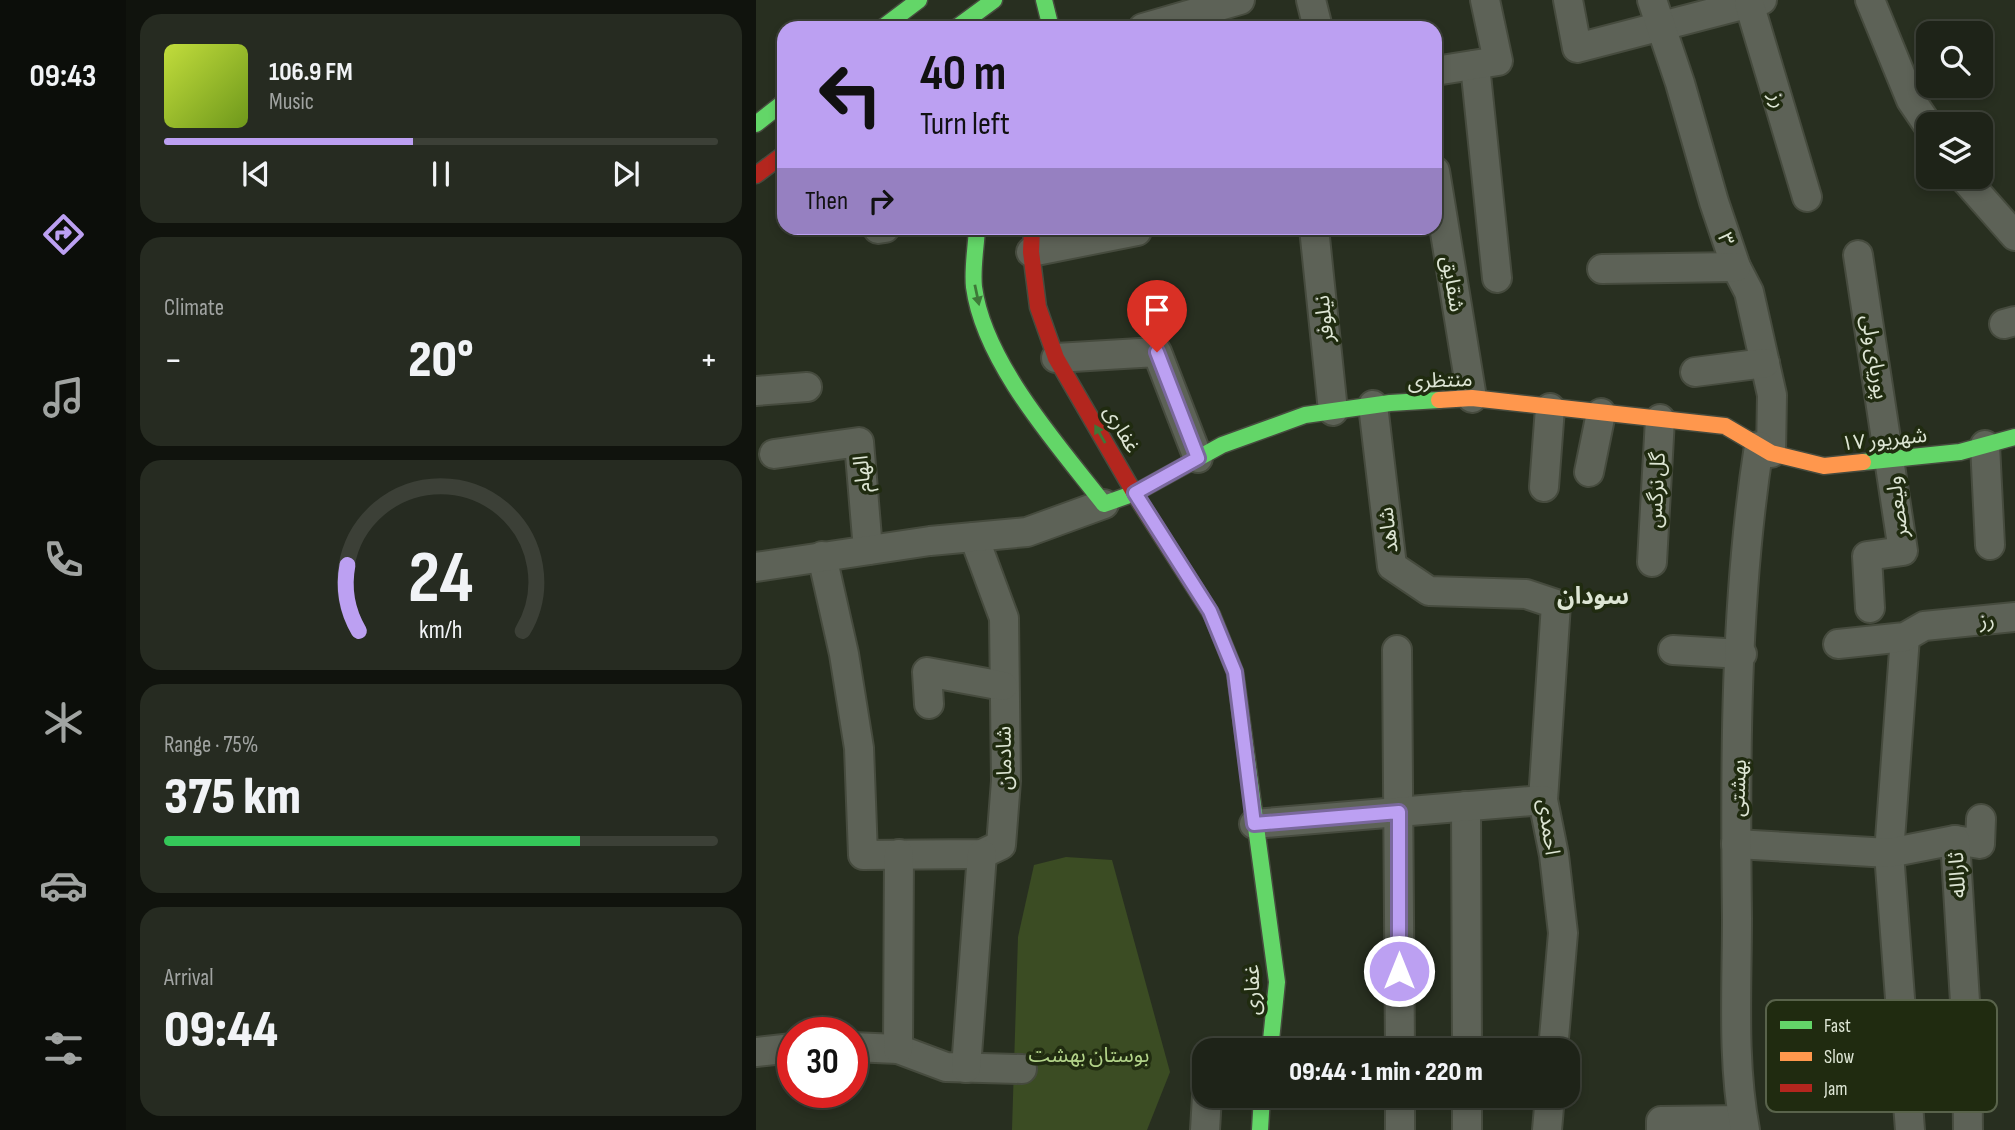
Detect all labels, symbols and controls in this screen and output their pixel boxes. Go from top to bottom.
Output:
map controls [1916,21,1993,189]
button: search [1916,21,1993,98]
text: 40 m [920,45,1006,104]
icon: left [805,49,896,140]
text: 09:43 [30,57,96,96]
text: 106.9 FM [269,57,353,88]
text: Music [269,88,314,116]
street label: رز [1763,88,1792,111]
text: Turn left [920,105,1010,144]
button: layers [1916,112,1993,189]
icon: previous [237,155,275,193]
icon: pause [422,155,460,193]
icon: next [607,155,645,193]
icon: right [862,182,900,220]
text: Then [805,186,848,217]
icon: directions [39,210,88,259]
street label: ۳ [1712,229,1739,249]
street label: شقایق [1436,254,1469,314]
pin [1127,280,1187,352]
one-way arrow [971,284,982,306]
icon: arrive [1138,291,1176,329]
text: Climate [164,294,224,322]
street label: نیلوفر [1310,294,1340,345]
street label: پوریای ولی [1855,313,1894,401]
text: 20° [408,329,474,392]
text: − [164,338,183,383]
text: + [699,338,718,383]
street label: منتظری [1407,367,1473,394]
icon: music [39,373,88,422]
street label: غفاری [1098,401,1145,457]
street label: ۱۷ شهریور [1840,423,1928,456]
one-way arrow [1094,425,1107,444]
street label: گل نرگس [1642,451,1671,529]
street label: الهام [848,454,880,494]
street label: ولیعصر [1881,475,1914,540]
street label: شاهد [1373,506,1404,554]
icon: phone [39,535,88,584]
text: 24 [408,535,474,623]
district label: سودان [1557,582,1629,611]
street label: رز [1977,607,1996,634]
text: km/h [419,615,463,646]
icon: climate [39,698,88,747]
street label: شادمان [991,726,1018,790]
text: Range · 75% [164,731,258,759]
street label: بهشتی [1725,759,1752,817]
text: 375 km [164,766,301,829]
street label: احمدی [1532,797,1565,857]
street label: ثارالله [1944,851,1971,899]
icon: car [39,861,88,910]
position arrow [1362,934,1436,1008]
text: Arrival [164,964,213,992]
street label: غفاری [1240,964,1265,1016]
text: 09:44 [164,999,278,1062]
legend [1766,1000,1997,1112]
text: Fast [1824,1015,1851,1038]
speed limit sign: 30 [777,1017,868,1108]
icon: filters [39,1024,88,1073]
park label: بوستان بهشت [1029,1043,1149,1068]
text: Slow [1824,1046,1854,1069]
text: 09:44 · 1 min · 220 m [1289,1057,1483,1088]
text: Jam [1823,1078,1847,1101]

